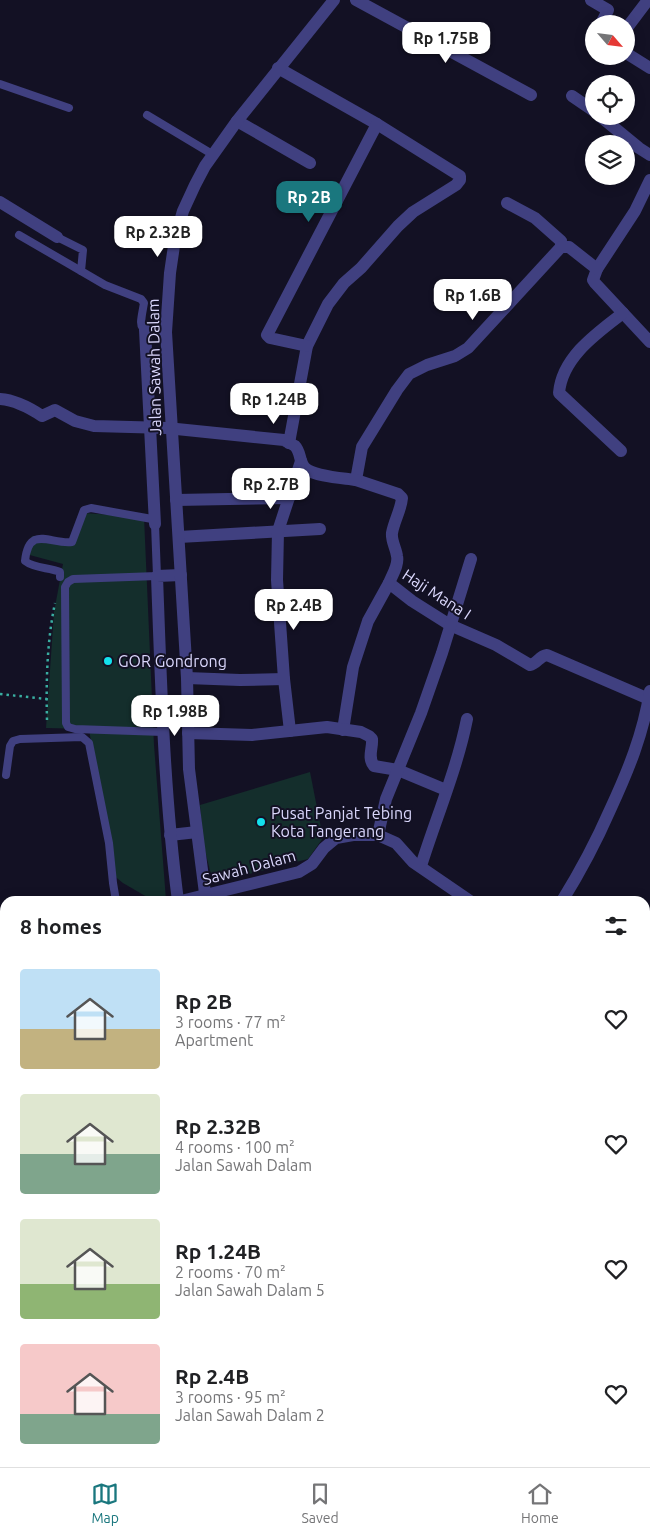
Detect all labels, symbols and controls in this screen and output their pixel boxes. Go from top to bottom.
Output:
north arrow [585,15,635,65]
map controls [585,15,635,185]
pin: Rp 1.75B [394,22,498,64]
text: Rp 1.75B [413,29,479,47]
button: locate [585,75,635,125]
button: layers [585,135,635,185]
pin: Rp 2B [274,180,344,223]
text: Rp 2B [287,188,331,206]
pin: Rp 2.32B [106,216,210,258]
text: Rp 2.32B [125,223,191,241]
pin: Rp 1.6B [427,278,519,321]
text: Rp 1.6B [445,286,501,304]
street label: Jalan Sawah Dalam [144,298,164,436]
pin: Rp 1.24B [222,382,326,425]
text: Rp 1.24B [241,390,307,408]
pin: Rp 2.7B [225,468,317,510]
text: Rp 2.7B [243,475,299,493]
street label: Haji Mana I [399,565,475,623]
pin: Rp 2.4B [248,588,340,631]
text: Rp 2.4B [266,596,322,614]
place label: GOR Gondrong [118,652,227,670]
marker: GOR Gondrong [102,655,114,667]
pin: Rp 1.98B [123,694,227,737]
text: Rp 1.98B [142,702,208,720]
place label: Pusat Panjat Tebing Kota Tangerang [271,804,412,840]
marker: Pusat Panjat Tebing Kota Tangerang [255,816,267,828]
street label: Sawah Dalam [200,846,298,888]
icon: filters [602,912,630,940]
text: 8 homes [20,914,102,938]
icon: home [60,989,120,1049]
text: Rp 2B [175,989,232,1013]
icon: heart [602,1005,630,1033]
text: 3 rooms · 77 m² [175,1013,286,1031]
text: Apartment [175,1031,253,1049]
icon: home [60,1114,120,1174]
text: Rp 2.32B [175,1114,261,1138]
icon: heart [602,1130,630,1158]
text: 4 rooms · 100 m² [175,1138,295,1156]
text: Jalan Sawah Dalam [175,1156,312,1174]
icon: home [60,1239,120,1299]
text: Rp 1.24B [175,1239,261,1263]
icon: heart [602,1255,630,1283]
text: 2 rooms · 70 m² [175,1263,286,1281]
text: Jalan Sawah Dalam 5 [175,1281,325,1299]
icon: home [60,1364,120,1424]
text: Rp 2.4B [175,1364,249,1388]
icon: heart [602,1380,630,1408]
text: 3 rooms · 95 m² [175,1388,286,1406]
text: Jalan Sawah Dalam 2 [175,1406,325,1424]
tab: Map [91,1480,119,1526]
tab: Saved [301,1480,339,1526]
tab: Home [521,1480,559,1526]

